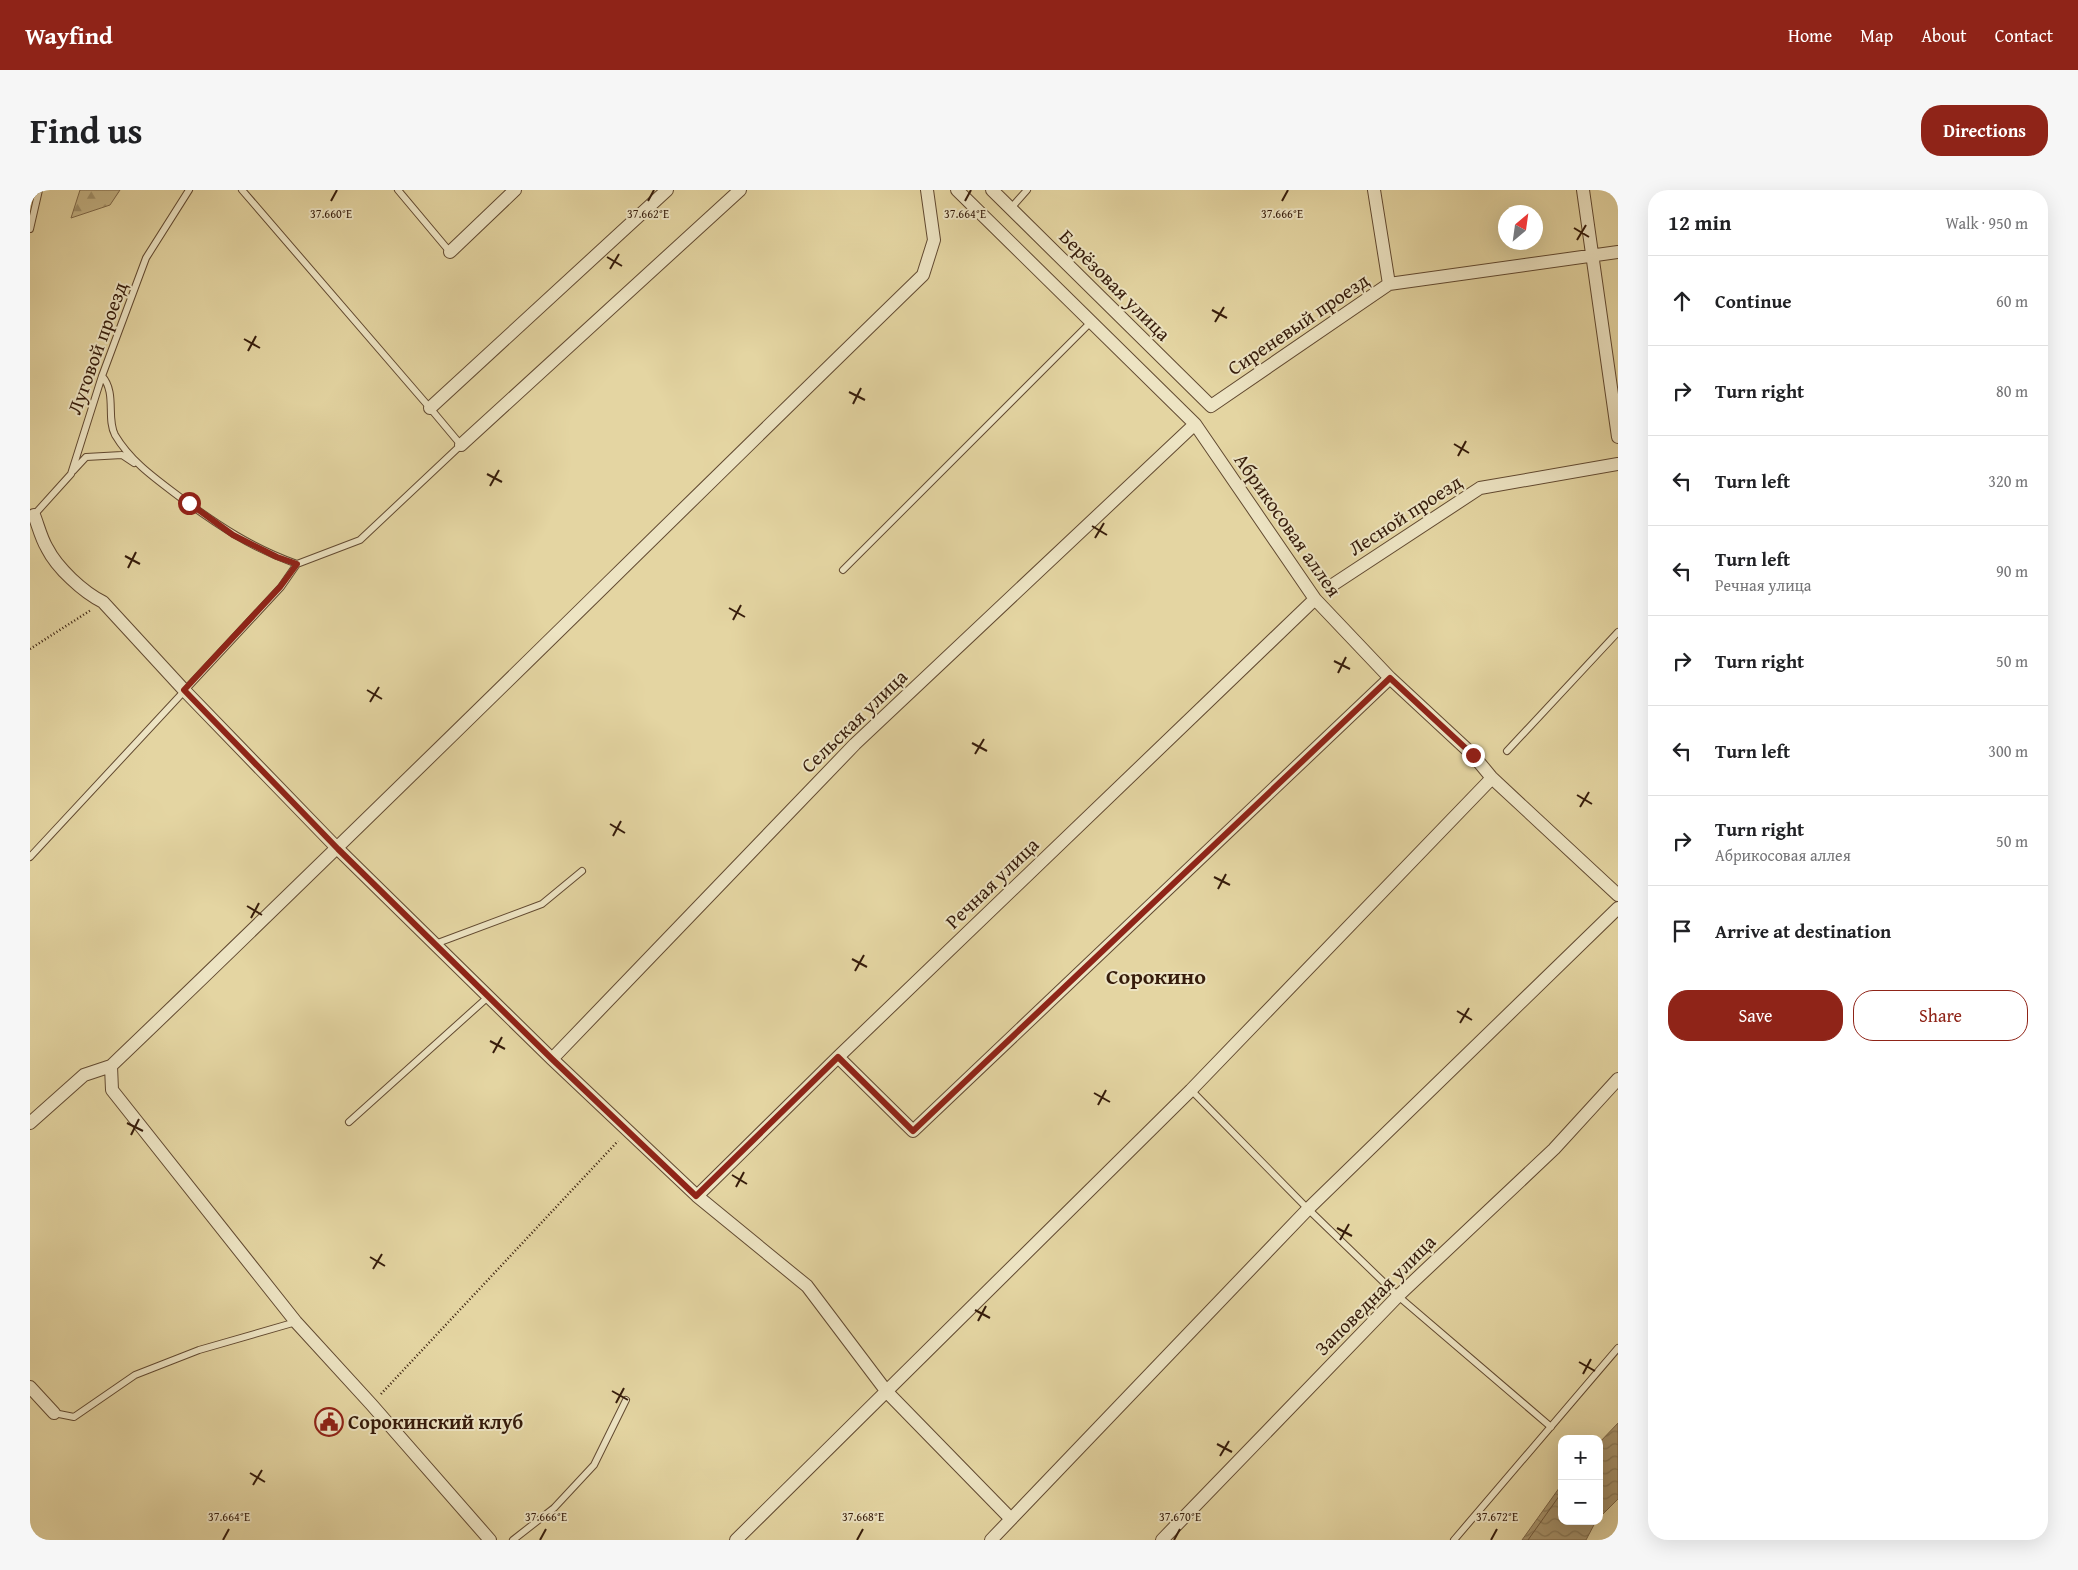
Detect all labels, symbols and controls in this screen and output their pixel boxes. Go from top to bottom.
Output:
text: Wayfind [25,18,113,53]
text: Home [1788,22,1832,49]
text: Map [1860,22,1893,49]
text: About [1921,22,1967,49]
text: Contact [1995,22,2053,49]
text: Find us [30,105,143,156]
button: Directions [1921,105,2048,156]
text: 37.660°E [310,205,352,222]
text: 37.662°E [627,205,669,222]
text: 37.664°E [944,205,986,222]
text: 37.666°E [1261,205,1303,222]
north arrow [1498,205,1543,250]
text: 12 min [1668,207,1731,238]
text: Walk · 950 m [1945,211,2028,235]
street label: Берёзовая улица [1053,222,1178,347]
street label: Сиреневый проезд [1221,265,1374,382]
street label: Луговой проезд [59,277,134,418]
icon: ahead [1668,287,1696,315]
text: Continue [1715,287,1792,315]
text: 60 m [1996,289,2028,313]
icon: right [1668,377,1696,405]
text: Turn right [1715,377,1804,405]
text: 80 m [1996,379,2028,403]
street label: Абрикосовая аллея [1228,447,1349,603]
street label: Лесной проезд [1342,467,1467,562]
icon: left [1668,467,1696,495]
text: Turn left [1715,467,1790,495]
text: 320 m [1988,469,2028,493]
route start [178,492,201,515]
text: Turn left [1715,545,1790,573]
icon: left [1668,557,1696,585]
text: 90 m [1996,559,2028,583]
text: Речная улица [1715,573,1811,597]
icon: right [1668,647,1696,675]
text: Turn right [1715,647,1804,675]
text: 50 m [1996,649,2028,673]
street label: Сельская улица [794,662,914,779]
icon: left [1668,737,1696,765]
text: Turn left [1715,737,1790,765]
text: 300 m [1988,739,2028,763]
route end [1462,744,1485,767]
text: Turn right [1715,815,1804,843]
icon: right [1668,827,1696,855]
text: 50 m [1996,829,2028,853]
street label: Речная улица [938,830,1045,935]
text: Абрикосовая аллея [1715,843,1851,867]
icon: arrive [1668,917,1696,945]
text: Arrive at destination [1715,917,1891,945]
district label: Сорокино [1106,960,1206,992]
button: Save [1668,990,1843,1041]
button: Share [1853,990,2028,1041]
street label: Заповедная улица [1307,1227,1442,1362]
public building icon: Сорокинский клуб [314,1407,344,1437]
place label: Сорокинский клуб [348,1407,523,1436]
map controls [1558,1435,1603,1525]
button: + [1558,1435,1603,1480]
button: − [1558,1480,1603,1525]
text: 37.664°E [208,1508,250,1525]
text: 37.666°E [525,1508,567,1525]
text: 37.668°E [842,1508,884,1525]
text: 37.670°E [1159,1508,1201,1525]
text: 37.672°E [1476,1508,1518,1525]

